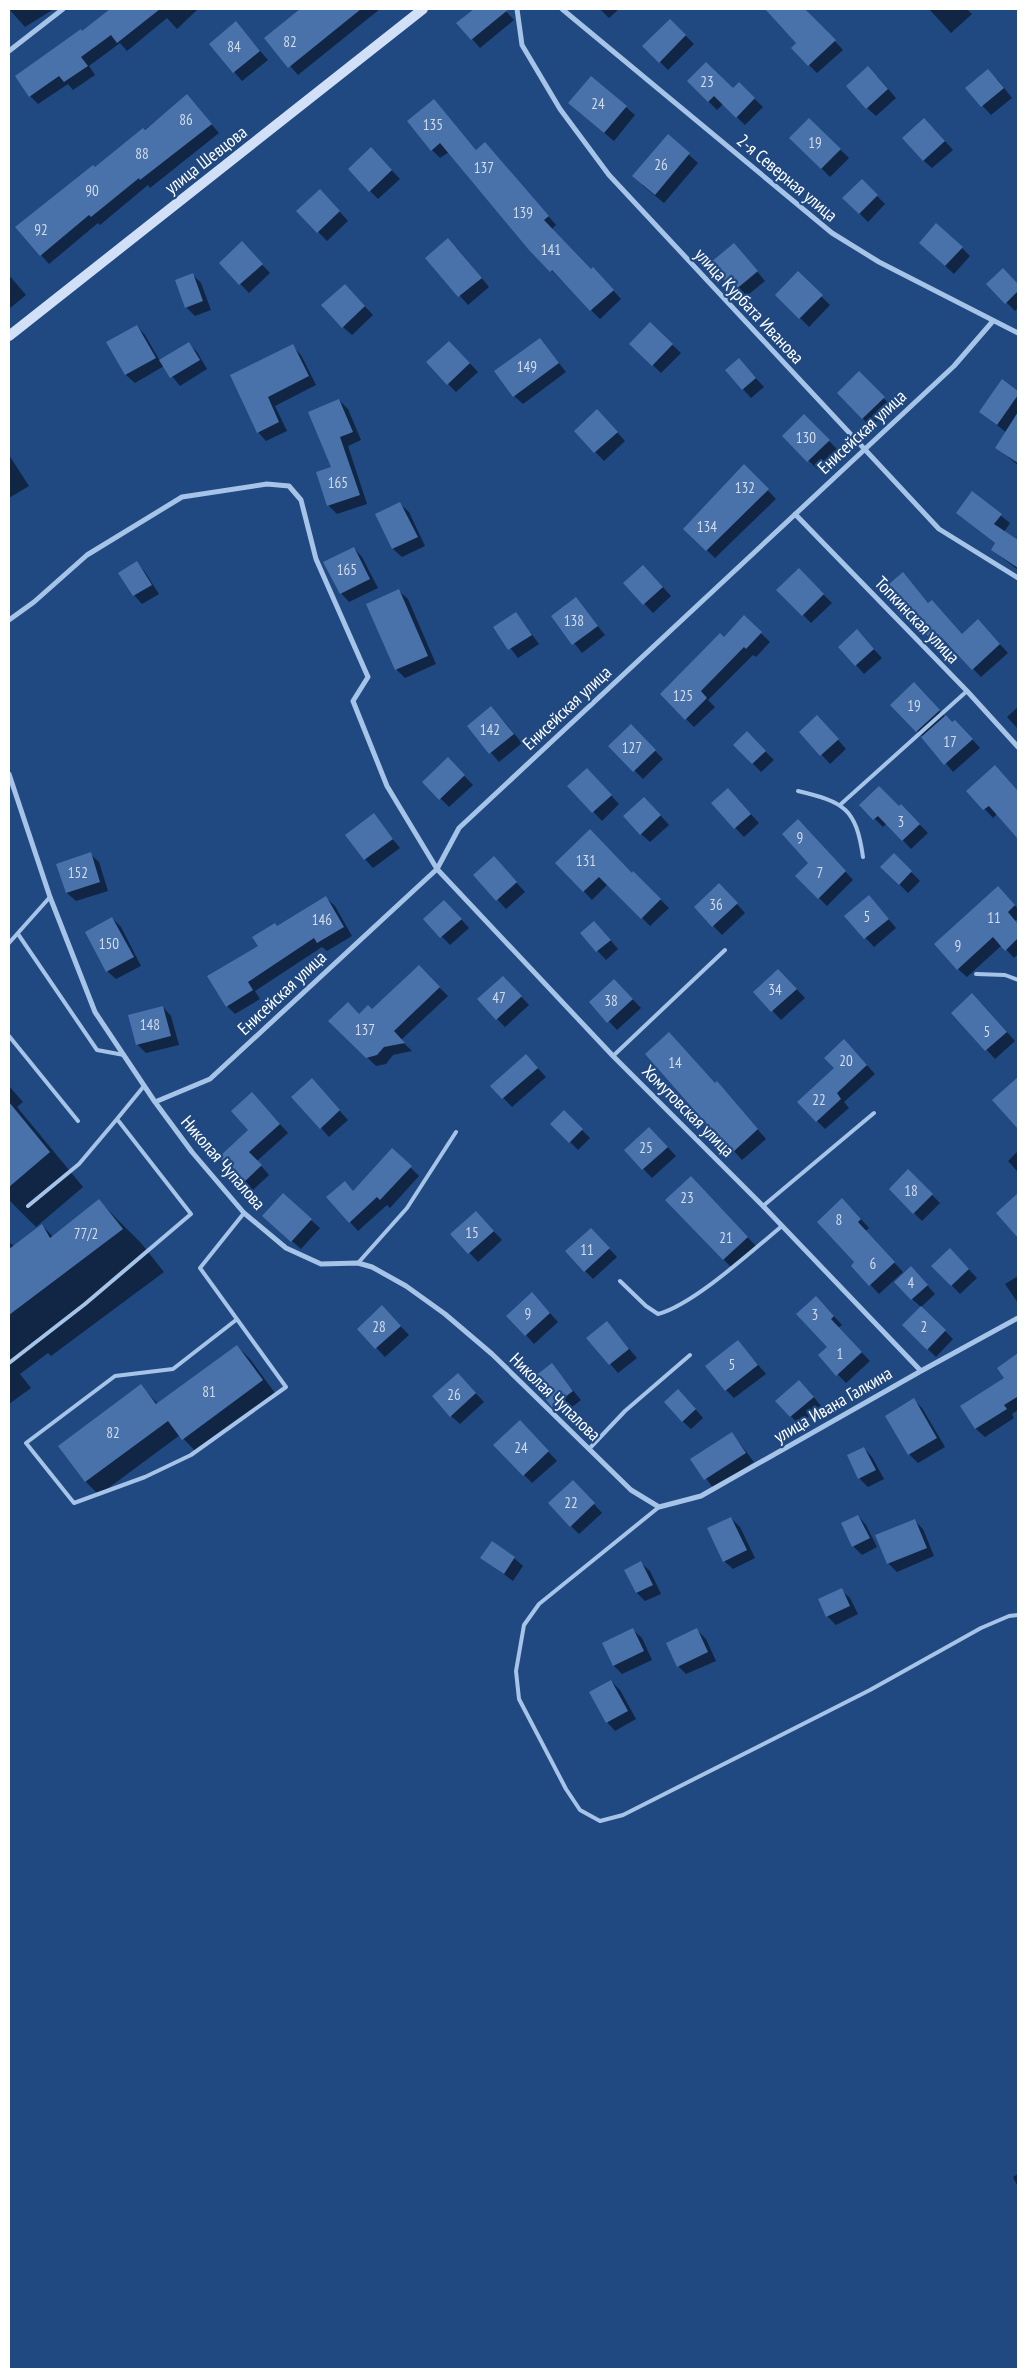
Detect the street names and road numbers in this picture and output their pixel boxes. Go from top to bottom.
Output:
street label: улица Шевцова [160,120,251,199]
street label: 2-я Северная улица [732,129,842,226]
street label: улица Курбата Иванова [690,243,809,368]
street label: Енисейская улица [812,385,911,479]
street label: Топкинская улица [870,571,965,668]
street label: Енисейская улица [517,661,616,755]
street label: Енисейская улица [232,946,331,1040]
street label: Хомутовская улица [637,1060,739,1162]
street label: Николая Чупалова [176,1111,271,1215]
street label: Николая Чупалова [505,1348,606,1446]
street label: улица Ивана Галкина [769,1361,896,1448]

